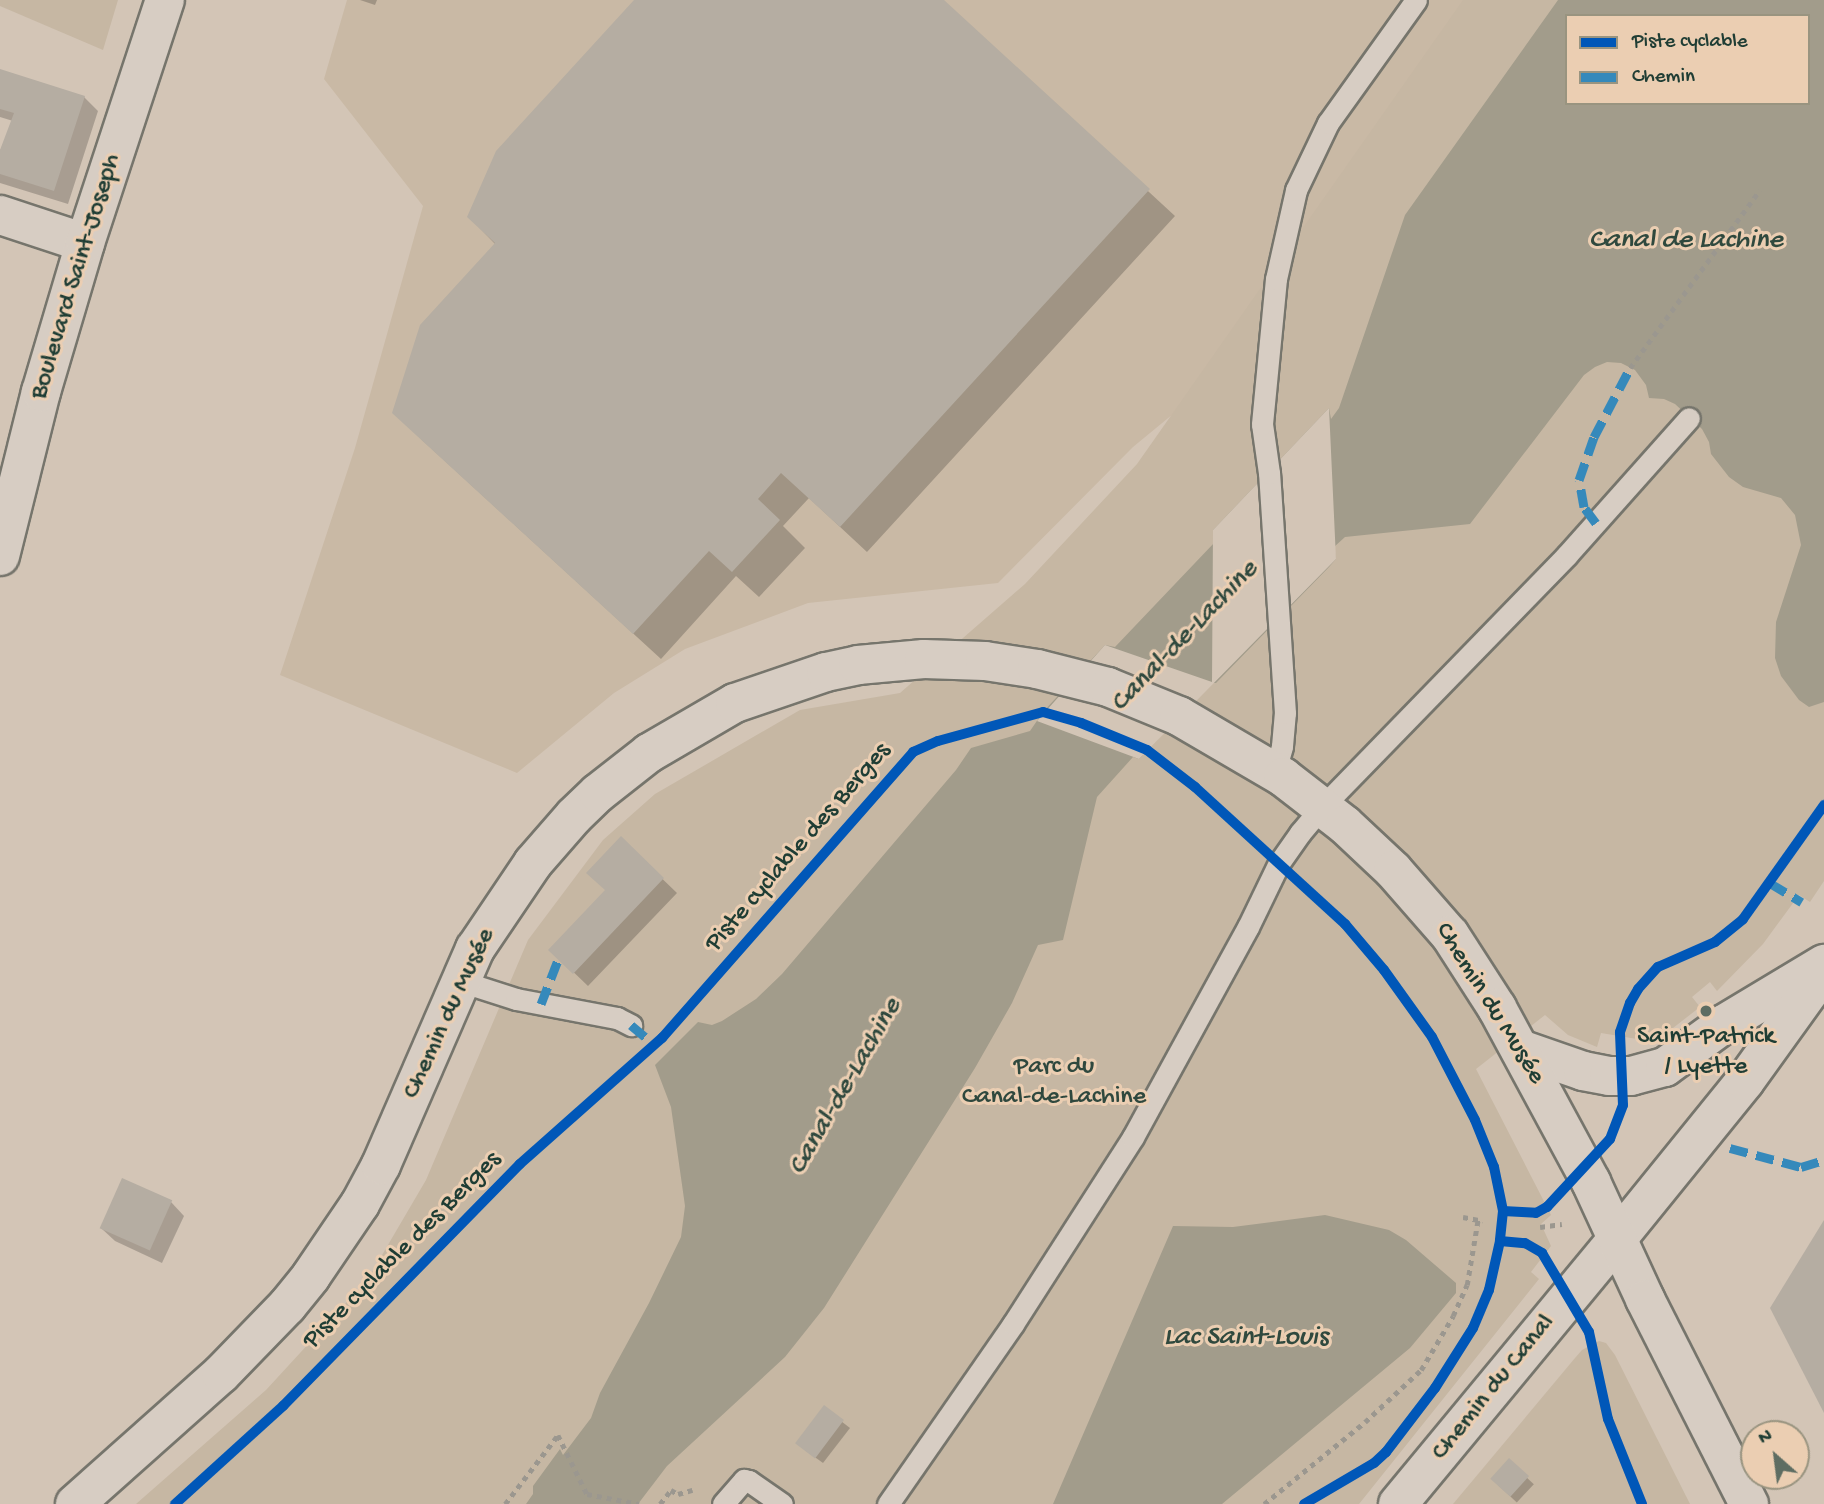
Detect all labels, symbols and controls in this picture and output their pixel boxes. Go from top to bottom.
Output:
legend [1565,14,1810,105]
text: Piste cyclable [1632,30,1748,55]
text: Chemin [1632,65,1695,90]
street label: Boulevard Saint-Joseph [25,151,129,403]
water label: Canal de Lachine [1589,224,1783,258]
water label: Canal-de-Lachine [1104,554,1266,720]
street label: Piste cyclable des Berges [699,737,899,959]
street label: Chemin du Musée [1427,918,1551,1090]
street label: Chemin du Musée [397,924,503,1104]
water label: Canal-de-Lachine [782,993,910,1181]
marker: Saint-Patrick / Lyette [1698,1003,1714,1019]
place label: Saint-Patrick / Lyette [1637,1022,1775,1084]
park label: Parc du Canal-de-Lachine [962,1052,1146,1114]
street label: Piste cyclable des Berges [297,1145,509,1357]
street label: Chemin du Canal [1426,1309,1562,1467]
water label: Lac Saint-Louis [1164,1321,1328,1355]
north arrow [1740,1420,1810,1490]
text: N [1755,1425,1777,1451]

